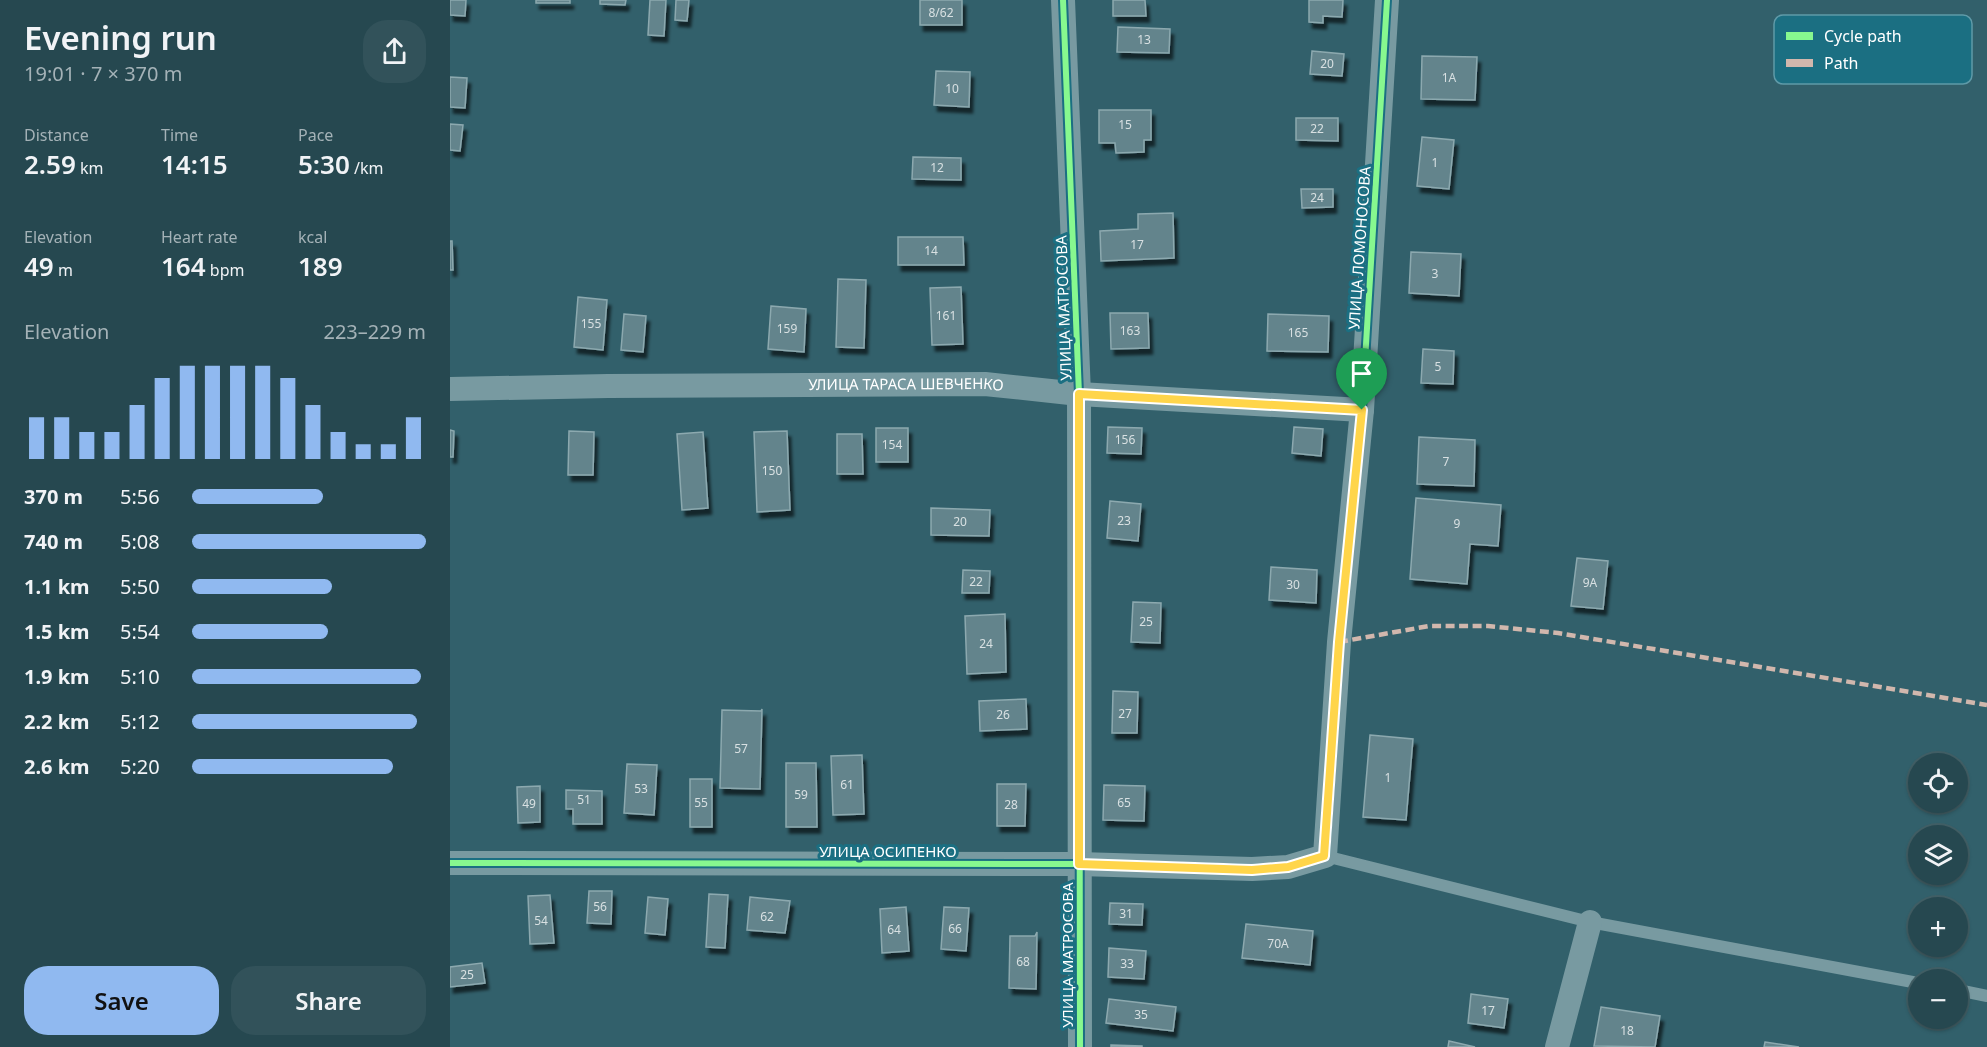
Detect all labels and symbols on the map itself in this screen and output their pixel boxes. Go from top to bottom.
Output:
house number: 8/62 [928,4,954,21]
legend [1774,15,1972,84]
text: Cycle path [1824,25,1902,47]
house number: 13 [1137,31,1151,48]
text: Path [1824,52,1858,74]
house number: 20 [1320,55,1334,72]
house number: 1А [1442,69,1457,86]
house number: 10 [945,80,959,97]
house number: 15 [1118,116,1132,133]
house number: 22 [1310,120,1324,137]
house number: 1 [1432,154,1438,171]
house number: 12 [930,159,944,176]
street label: УЛИЦА ЛОМОНОСОВА [1343,165,1375,330]
house number: 24 [1310,189,1324,206]
street label: УЛИЦА МАТРОСОВА [1050,235,1076,381]
house number: 17 [1130,236,1144,253]
house number: 14 [924,242,938,259]
house number: 3 [1432,265,1439,282]
house number: 161 [936,307,956,324]
house number: 155 [581,315,601,332]
house number: 159 [777,320,797,337]
house number: 163 [1120,322,1140,339]
house number: 165 [1288,324,1308,341]
pin [1336,348,1387,410]
house number: 5 [1435,358,1442,375]
street label: УЛИЦА ТАРАСА ШЕВЧЕНКО [808,373,1005,395]
house number: 156 [1115,431,1135,448]
house number: 154 [882,436,902,453]
house number: 7 [1443,453,1450,470]
house number: 150 [762,462,782,479]
house number: 23 [1117,512,1131,529]
house number: 20 [953,513,967,530]
house number: 9 [1454,515,1461,532]
house number: 22 [969,573,983,590]
house number: 9А [1583,574,1598,591]
house number: 30 [1286,576,1300,593]
house number: 25 [1139,613,1153,630]
house number: 24 [979,635,993,652]
house number: 27 [1118,705,1132,722]
house number: 26 [996,706,1010,723]
house number: 57 [734,740,748,757]
house number: 1 [1385,769,1391,786]
house number: 61 [840,776,854,793]
house number: 53 [634,780,648,797]
house number: 59 [794,786,808,803]
house number: 51 [577,791,591,808]
house number: 55 [694,794,708,811]
house number: 65 [1117,794,1131,811]
house number: 49 [522,795,536,812]
house number: 28 [1004,796,1018,813]
street label: УЛИЦА ОСИПЕНКО [819,841,957,861]
street label: УЛИЦА МАТРОСОВА [1057,882,1077,1028]
house number: 56 [593,898,607,915]
house number: 31 [1119,905,1133,922]
house number: 62 [760,908,774,925]
house number: 54 [534,912,548,929]
house number: 66 [948,920,962,937]
house number: 64 [887,921,901,938]
house number: 70А [1267,935,1289,952]
house number: 68 [1016,953,1030,970]
house number: 33 [1120,955,1134,972]
house number: 25 [460,966,474,983]
house number: 17 [1481,1002,1495,1019]
house number: 35 [1134,1006,1148,1023]
house number: 18 [1620,1022,1634,1039]

